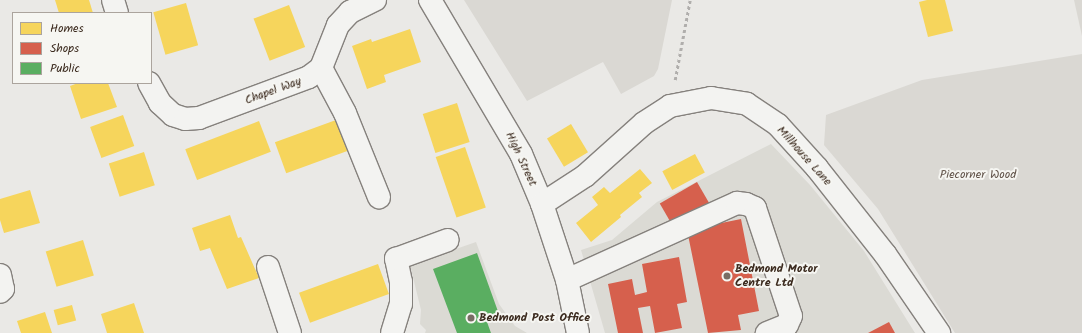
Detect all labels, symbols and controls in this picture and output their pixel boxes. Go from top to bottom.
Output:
legend [12,12,152,84]
text: Homes [50,19,84,38]
text: Shops [50,39,79,58]
text: Public [50,59,80,78]
street label: Chapel Way [243,74,303,108]
street label: Millhouse Lane [774,123,834,189]
street label: High Street [502,130,540,188]
park label: Piecorner Wood [940,168,1016,182]
place label: Bedmond Motor Centre Ltd [735,262,818,290]
marker: Bedmond Motor Centre Ltd [722,271,732,281]
place label: Bedmond Post Office [479,311,590,325]
marker: Bedmond Post Office [466,313,476,323]

